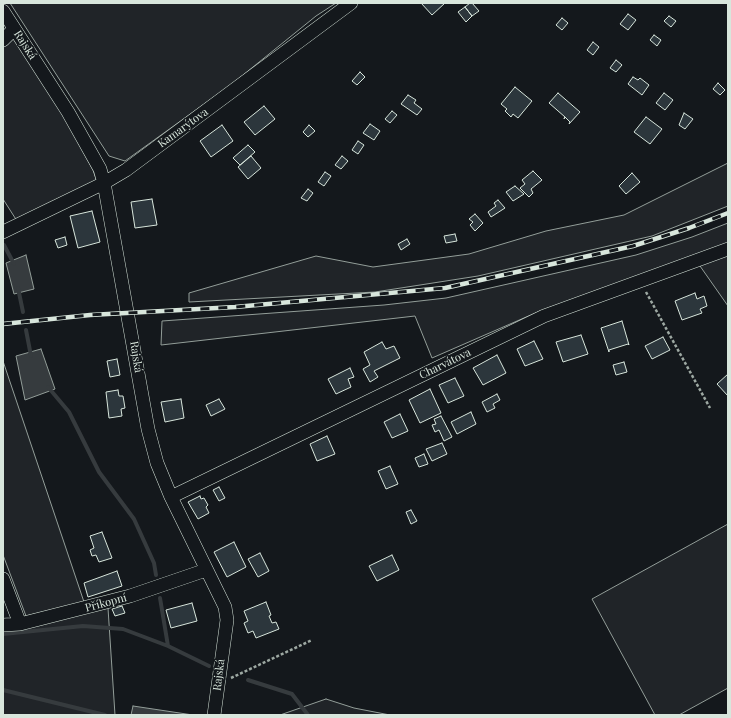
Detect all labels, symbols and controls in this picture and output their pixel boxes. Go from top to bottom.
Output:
street label: Rajská [11,28,39,62]
street label: Kamarýtova [155,105,211,151]
street label: Rajská [127,340,145,374]
street label: Charvátova [417,346,473,382]
street label: Příkopní [84,591,128,615]
street label: Rajská [211,658,227,692]

